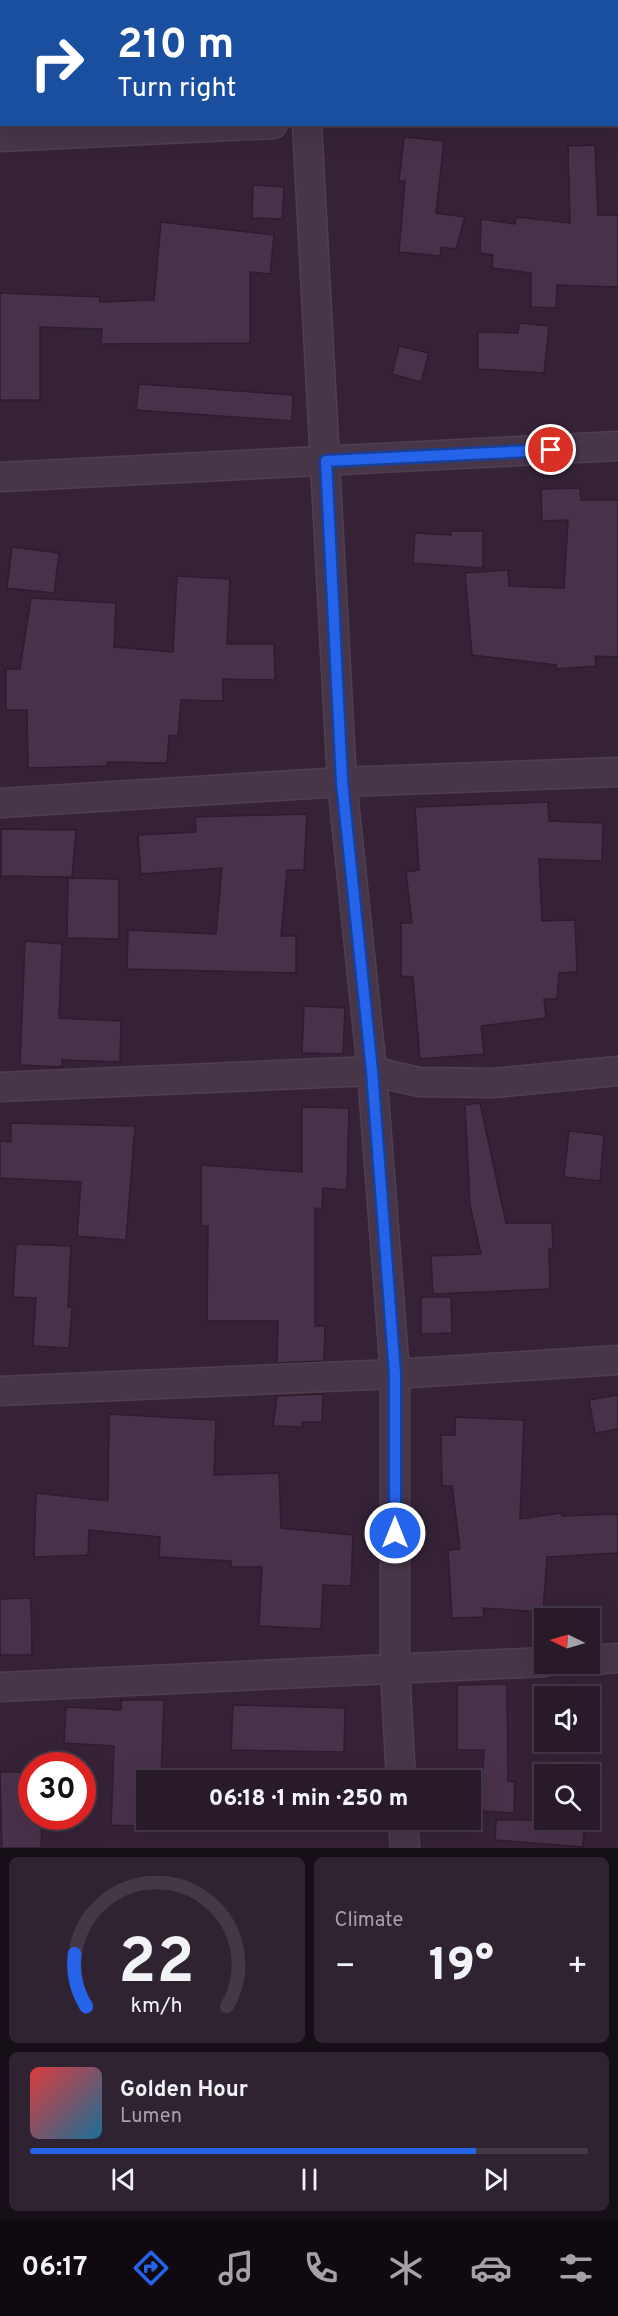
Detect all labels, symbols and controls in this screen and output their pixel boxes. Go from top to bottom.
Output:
text: 210 m [117,20,234,73]
icon: right [18,24,96,102]
text: Turn right [117,72,236,106]
pin [525,424,576,475]
icon: arrive [534,433,567,466]
position arrow [363,1501,427,1565]
north arrow [534,1608,600,1674]
map controls [534,1608,600,1830]
button: sound [534,1686,600,1752]
speed limit sign: 30 [18,1752,96,1830]
button: search [534,1764,600,1830]
text: 06:18 · 1 min · 250 m [209,1786,408,1813]
text: Climate [335,1908,403,1934]
text: 22 [119,1926,195,2005]
text: 19° [429,1939,494,1996]
text: − [335,1947,356,1989]
text: + [567,1947,588,1989]
text: km/h [131,1993,183,2020]
text: Golden Hour [120,2077,248,2104]
text: Lumen [120,2104,182,2130]
icon: previous [107,2163,140,2196]
icon: pause [293,2163,326,2196]
icon: next [479,2163,512,2196]
icon: directions [130,2247,172,2289]
icon: music [215,2247,257,2289]
icon: phone [300,2247,342,2289]
icon: climate [385,2247,427,2289]
icon: car [470,2247,512,2289]
icon: filters [555,2247,597,2289]
text: 06:17 [21,2251,88,2285]

